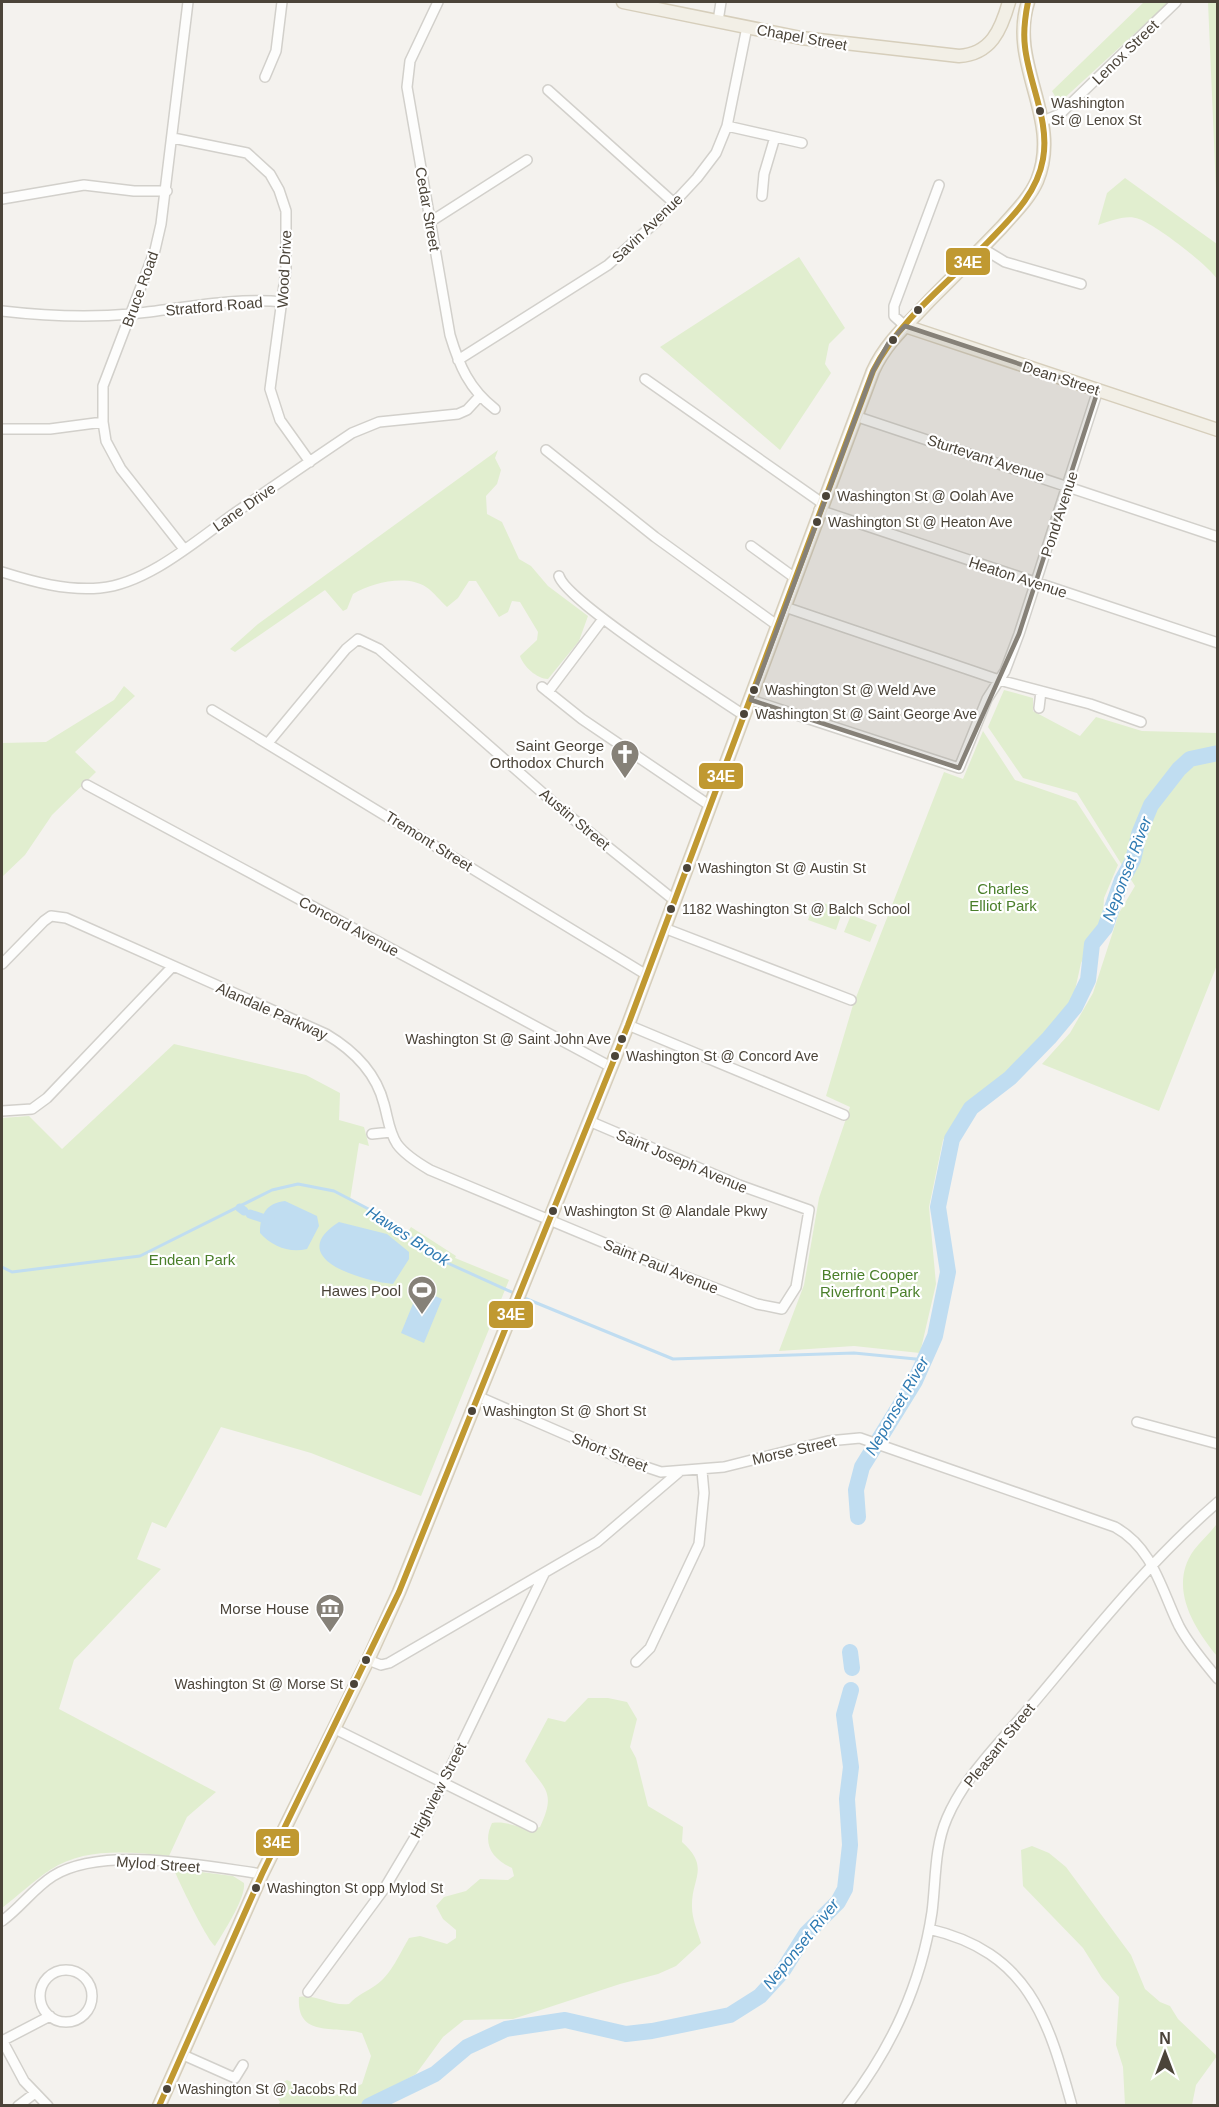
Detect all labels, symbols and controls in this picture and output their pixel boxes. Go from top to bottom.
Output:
street label: Lenox Street [1089,16,1162,88]
street label: Chapel Street [755,21,849,53]
place label: Washington St @ Lenox St [1051,95,1142,128]
marker: Washington St @ Lenox St [1034,105,1046,117]
street label: Cedar Street [412,166,444,253]
street label: Savin Avenue [608,190,686,266]
street label: Wood Drive [273,230,295,308]
line badge: 34E [945,247,991,276]
street label: Bruce Road [118,249,162,329]
text: 34E [954,254,983,271]
street label: Stratford Road [165,293,263,319]
unlabelled marker [912,304,924,316]
unlabelled marker [887,334,899,346]
street label: Dean Street [1020,358,1102,399]
street label: Sturtevant Avenue [925,431,1047,485]
street label: Pond Avenue [1037,469,1081,559]
street label: Lane Drive [209,479,279,535]
place label: Washington St @ Oolah Ave [837,488,1014,504]
marker: Washington St @ Oolah Ave [820,490,832,502]
place label: Washington St @ Heaton Ave [828,514,1013,530]
marker: Washington St @ Heaton Ave [811,516,823,528]
street label: Heaton Avenue [967,553,1069,601]
place label: Washington St @ Weld Ave [765,682,936,698]
marker: Washington St @ Weld Ave [748,684,760,696]
place label: Washington St @ Saint George Ave [755,706,977,722]
marker: Washington St @ Saint George Ave [738,708,750,720]
place label: Saint George Orthodox Church [490,737,604,771]
church icon: Saint George Orthodox Church [609,738,641,780]
line badge: 34E [698,762,744,790]
text: 34E [707,768,736,785]
street label: Austin Street [537,785,614,854]
street label: Tremont Street [382,807,476,875]
water label: Neponset River [1099,814,1155,924]
place label: Washington St @ Austin St [698,860,866,876]
marker: Washington St @ Austin St [681,862,693,874]
park label: Charles Elliot Park [969,880,1037,914]
street label: Concord Avenue [296,893,402,959]
place label: 1182 Washington St @ Balch School [682,901,910,917]
marker: 1182 Washington St @ Balch School [665,903,677,915]
street label: Alandale Parkway [214,979,331,1043]
place label: Washington St @ Saint John Ave [405,1031,611,1047]
marker: Washington St @ Saint John Ave [616,1033,628,1045]
place label: Washington St @ Concord Ave [626,1048,819,1064]
marker: Washington St @ Concord Ave [609,1050,621,1062]
street label: Saint Joseph Avenue [614,1126,750,1196]
water label: Hawes Brook [363,1203,453,1270]
place label: Washington St @ Alandale Pkwy [564,1203,768,1219]
marker: Washington St @ Alandale Pkwy [547,1205,559,1217]
street label: Saint Paul Avenue [601,1235,721,1297]
park label: Endean Park [149,1251,236,1268]
park label: Bernie Cooper Riverfront Park [820,1266,921,1300]
sports icon: Hawes Pool [406,1274,438,1316]
place label: Hawes Pool [321,1282,401,1299]
line badge: 34E [488,1300,534,1329]
text: 34E [497,1306,526,1323]
water label: Neponset River [862,1353,932,1458]
place label: Washington St @ Short St [483,1403,646,1419]
marker: Washington St @ Short St [466,1405,478,1417]
street label: Short Street [570,1429,651,1475]
street label: Morse Street [750,1432,839,1468]
museum icon: Morse House [314,1592,346,1634]
place label: Morse House [220,1600,309,1617]
unlabelled marker [360,1654,372,1666]
place label: Washington St @ Morse St [174,1676,343,1692]
marker: Washington St @ Morse St [348,1678,360,1690]
street label: Pleasant Street [960,1699,1038,1790]
street label: Highview Street [407,1739,470,1841]
line badge: 34E [255,1828,300,1857]
text: 34E [263,1834,292,1851]
street label: Mylod Street [115,1853,201,1875]
place label: Washington St opp Mylod St [267,1880,443,1896]
marker: Washington St opp Mylod St [250,1882,262,1894]
water label: Neponset River [760,1895,843,1992]
north arrow [1135,2023,1195,2083]
text: N [1159,2030,1171,2047]
place label: Washington St @ Jacobs Rd [178,2081,357,2097]
marker: Washington St @ Jacobs Rd [161,2083,173,2095]

